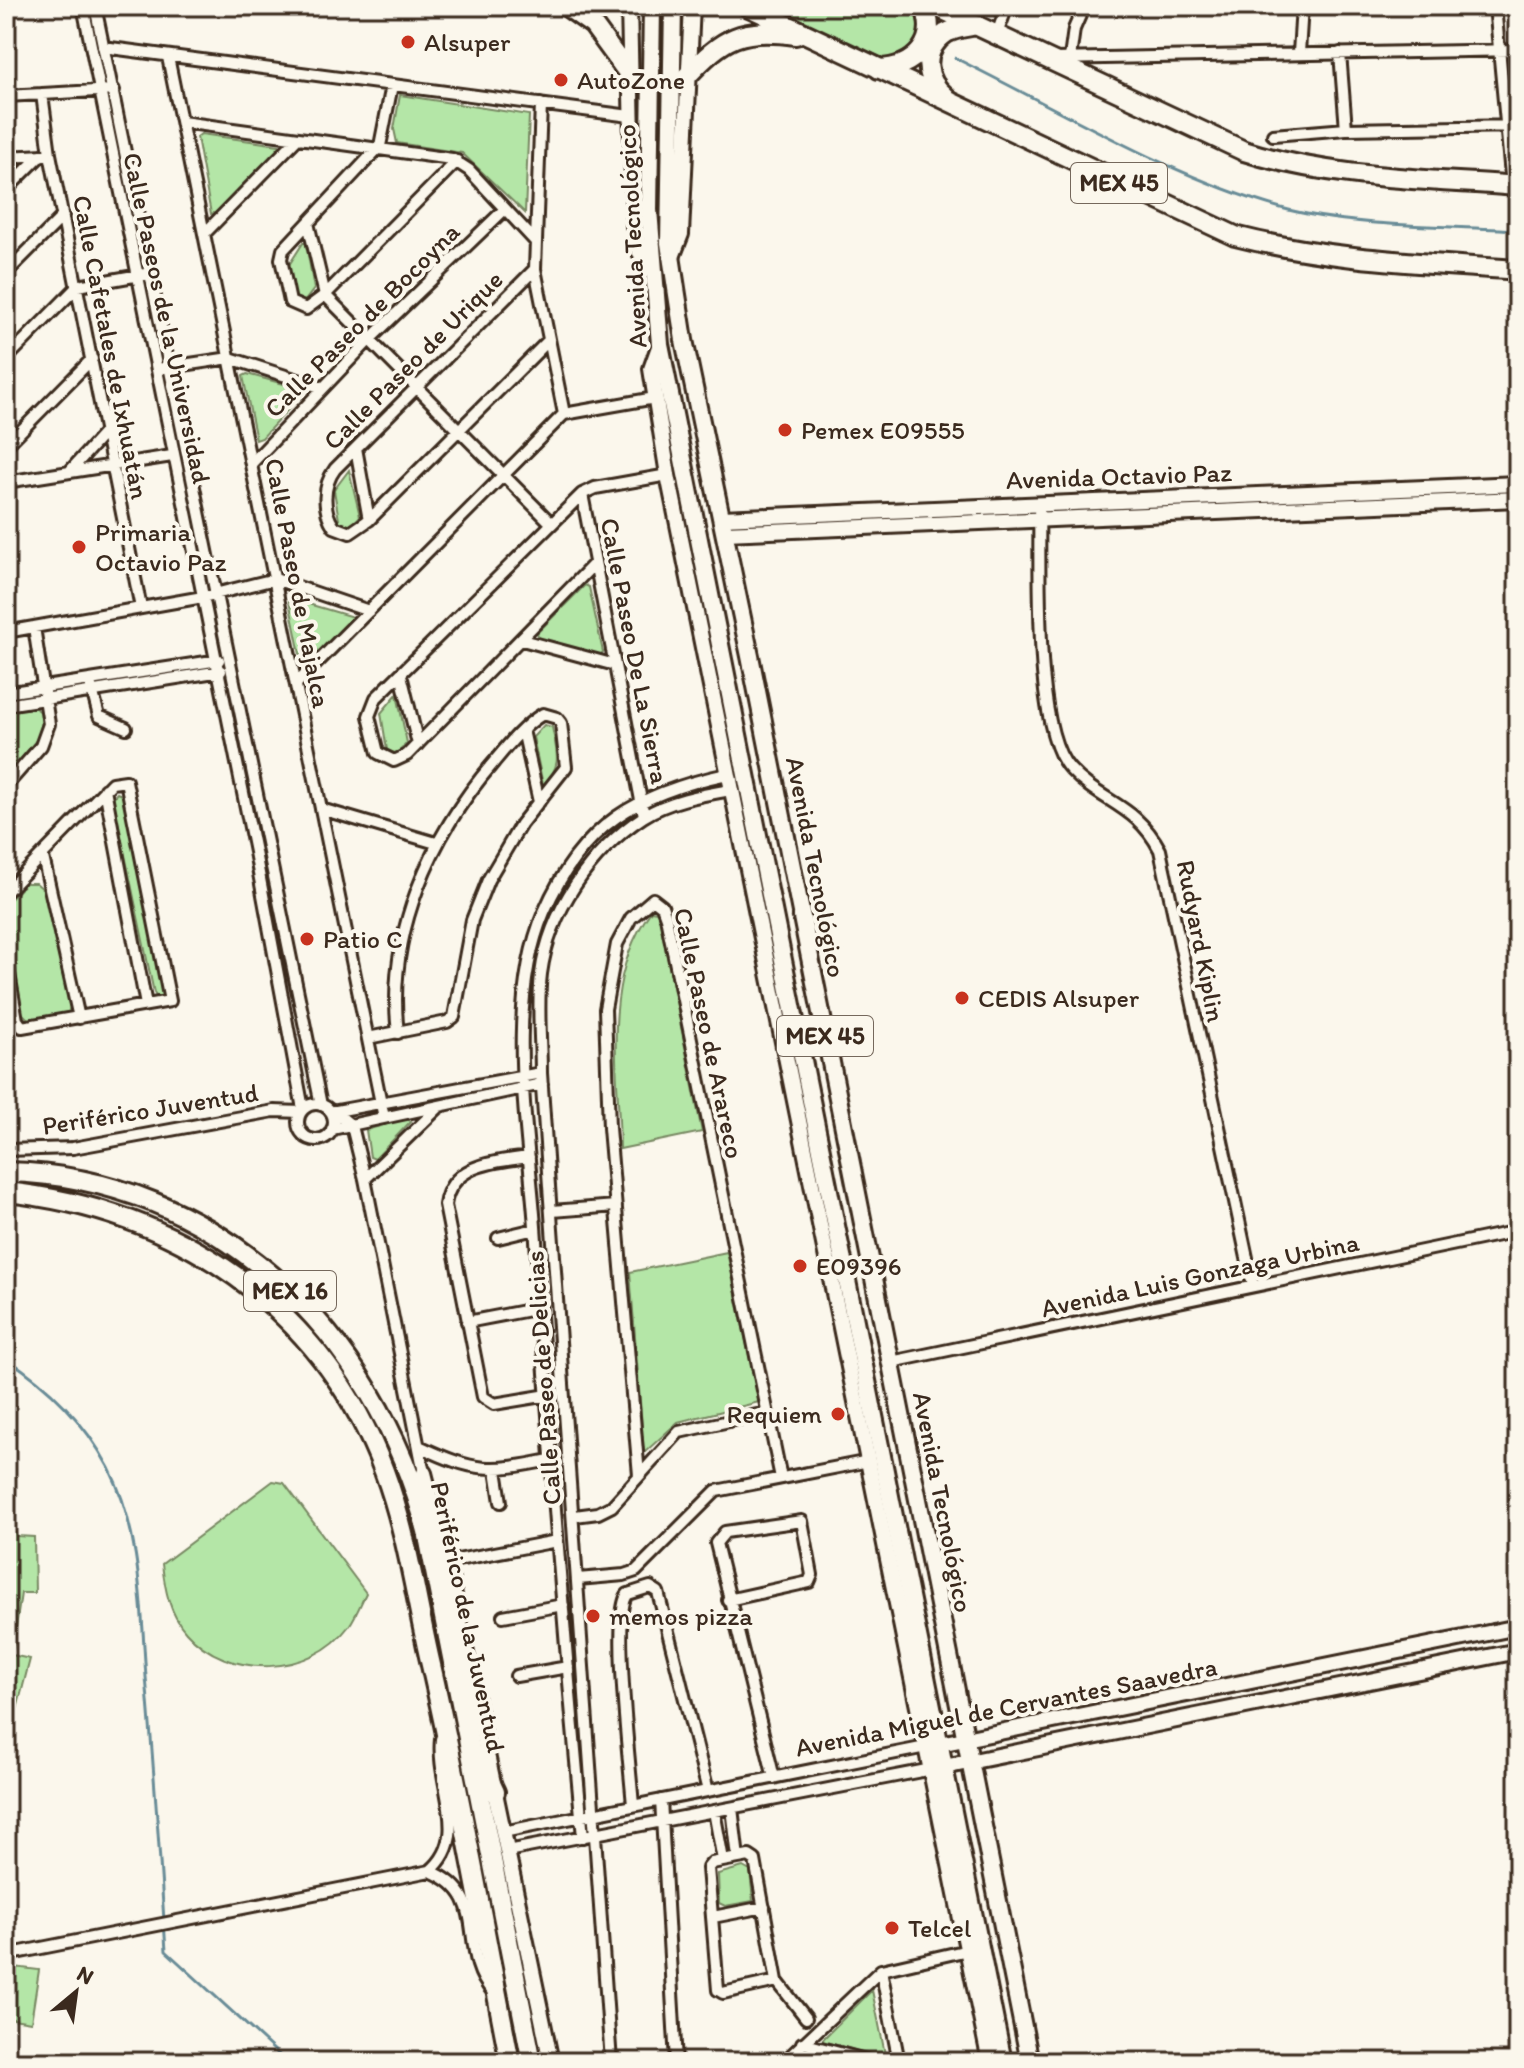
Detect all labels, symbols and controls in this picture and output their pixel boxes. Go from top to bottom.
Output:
place label: Alsuper [424,26,511,58]
marker: Alsuper [399,33,417,51]
place label: AutoZone [577,64,685,96]
marker: AutoZone [552,71,570,89]
street label: Avenida Tecnológico [610,123,654,349]
street label: Calle Paseos de la Universidad [116,149,218,487]
road number: MEX 45 [1071,163,1167,203]
street label: Calle Cafetales de Ixhuatán [66,192,156,502]
street label: Calle Paseo de Bocoyna [258,215,467,424]
street label: Calle Paseo de Urique [316,263,510,457]
place label: Pemex E09555 [801,414,965,446]
marker: Pemex E09555 [776,421,794,439]
street label: Calle Paseo de Majalca [258,455,338,711]
street label: Avenida Octavio Paz [1005,456,1233,496]
street label: Calle Paseo De La Sierra [594,515,677,787]
place label: Primaria Octavio Paz [95,516,227,578]
marker: Primaria Octavio Paz [70,538,88,556]
street label: Avenida Tecnológico [779,754,853,980]
street label: Rudyard Kiplin [1170,857,1232,1025]
street label: Calle Paseo de Arareco [667,905,751,1161]
place label: Patio C [323,923,403,955]
marker: Patio C [298,930,316,948]
place label: CEDIS Alsuper [978,982,1140,1014]
marker: CEDIS Alsuper [953,989,971,1007]
road number: MEX 45 [777,1016,873,1056]
street label: Periférico Juventud [40,1076,260,1142]
street label: Avenida Luis Gonzaga Urbina [1038,1226,1362,1324]
street label: Calle Paseo de Delicias [518,1250,568,1506]
place label: E09396 [816,1250,902,1282]
marker: E09396 [791,1257,809,1275]
road number: MEX 16 [244,1271,336,1311]
street label: Avenida Tecnológico [906,1389,980,1615]
place label: Requiem [727,1398,822,1430]
marker: Requiem [829,1405,847,1423]
street label: Periférico de la Juventud [424,1479,513,1756]
place label: memos pizza [609,1600,753,1632]
marker: memos pizza [584,1607,602,1625]
street label: Avenida Miguel de Cervantes Saavedra [792,1650,1220,1764]
place label: Telcel [908,1912,971,1944]
marker: Telcel [883,1919,901,1937]
north arrow [36,1952,116,2032]
text: N [72,1960,98,1990]

